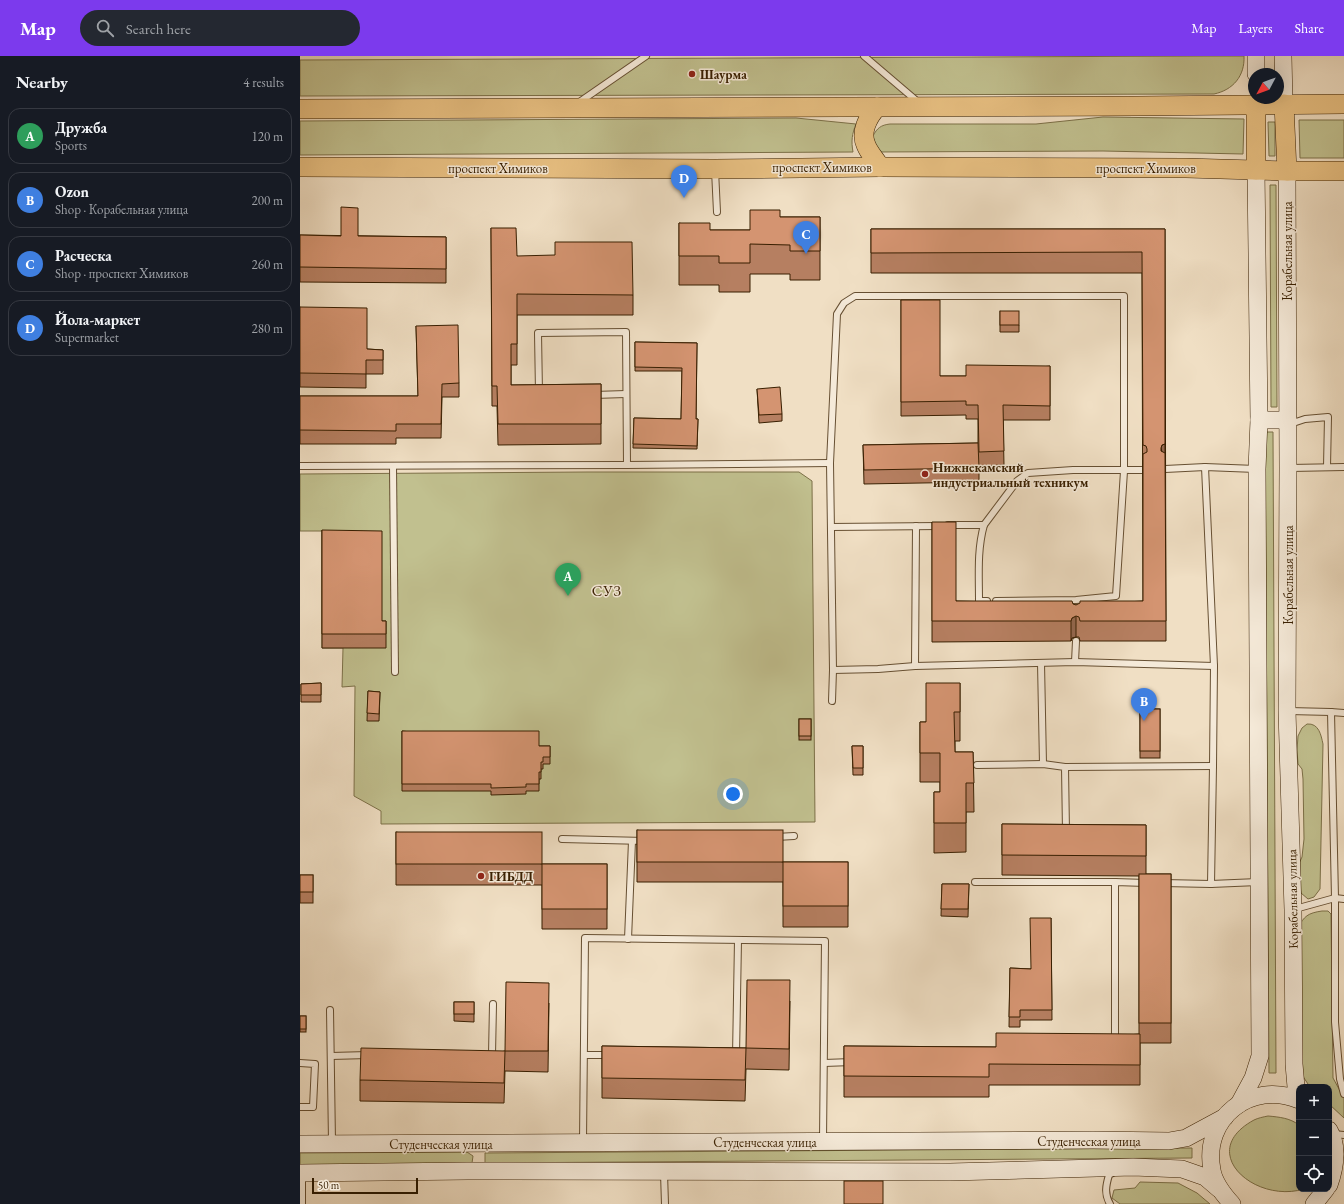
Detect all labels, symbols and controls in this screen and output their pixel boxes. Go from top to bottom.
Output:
search box [80,10,360,46]
text: Map [20,16,56,41]
icon: search [94,17,116,39]
text: Search here [126,19,191,38]
text: Map [1191,19,1216,37]
text: Layers [1238,19,1273,37]
text: Share [1295,19,1324,37]
place label: Шаурма [700,66,747,83]
north arrow [1248,68,1284,104]
marker: Шаурма [687,69,697,79]
text: Nearby [16,71,68,93]
text: 4 results [243,74,284,91]
text: Дружба [55,118,107,137]
text: A [25,128,35,145]
text: 120 m [252,128,283,145]
text: Sports [55,137,87,154]
street label: проспект Химиков [772,159,872,176]
street label: проспект Химиков [448,160,548,177]
street label: проспект Химиков [1096,160,1196,177]
pin: D [671,165,697,198]
text: Ozon [55,182,89,201]
text: B [26,192,34,209]
text: 200 m [252,192,283,209]
street label: Корабельная улица [1279,200,1296,301]
text: Shop · Корабельная улица [55,201,188,218]
pin: C [793,221,819,254]
text: Расческа [55,246,112,265]
text: C [25,256,35,273]
text: 260 m [252,256,283,273]
text: Shop · проспект Химиков [55,265,188,282]
text: Йола-маркет [55,310,140,329]
text: D [25,320,35,337]
text: 280 m [252,320,283,337]
text: Supermarket [55,329,119,346]
place label: Нижнекамский индустриальный техникум [933,459,1089,491]
marker: Нижнекамский индустриальный техникум [920,469,930,479]
street label: Корабельная улица [1280,524,1297,625]
pin: A [555,563,581,596]
district label: СУЗ [592,581,622,600]
pin: B [1131,688,1157,721]
your location [723,784,743,804]
street label: Корабельная улица [1283,848,1302,949]
place label: ГИБДД [489,868,534,885]
marker: ГИБДД [476,871,486,881]
map controls [1296,1084,1332,1192]
button: + [1296,1084,1332,1120]
button: − [1296,1120,1332,1156]
street label: Студенческая улица [1037,1133,1142,1150]
street label: Студенческая улица [713,1134,818,1151]
street label: Студенческая улица [389,1136,494,1153]
button: locate [1296,1156,1332,1192]
scale bar [312,1176,418,1195]
text: 50 m [318,1178,339,1192]

